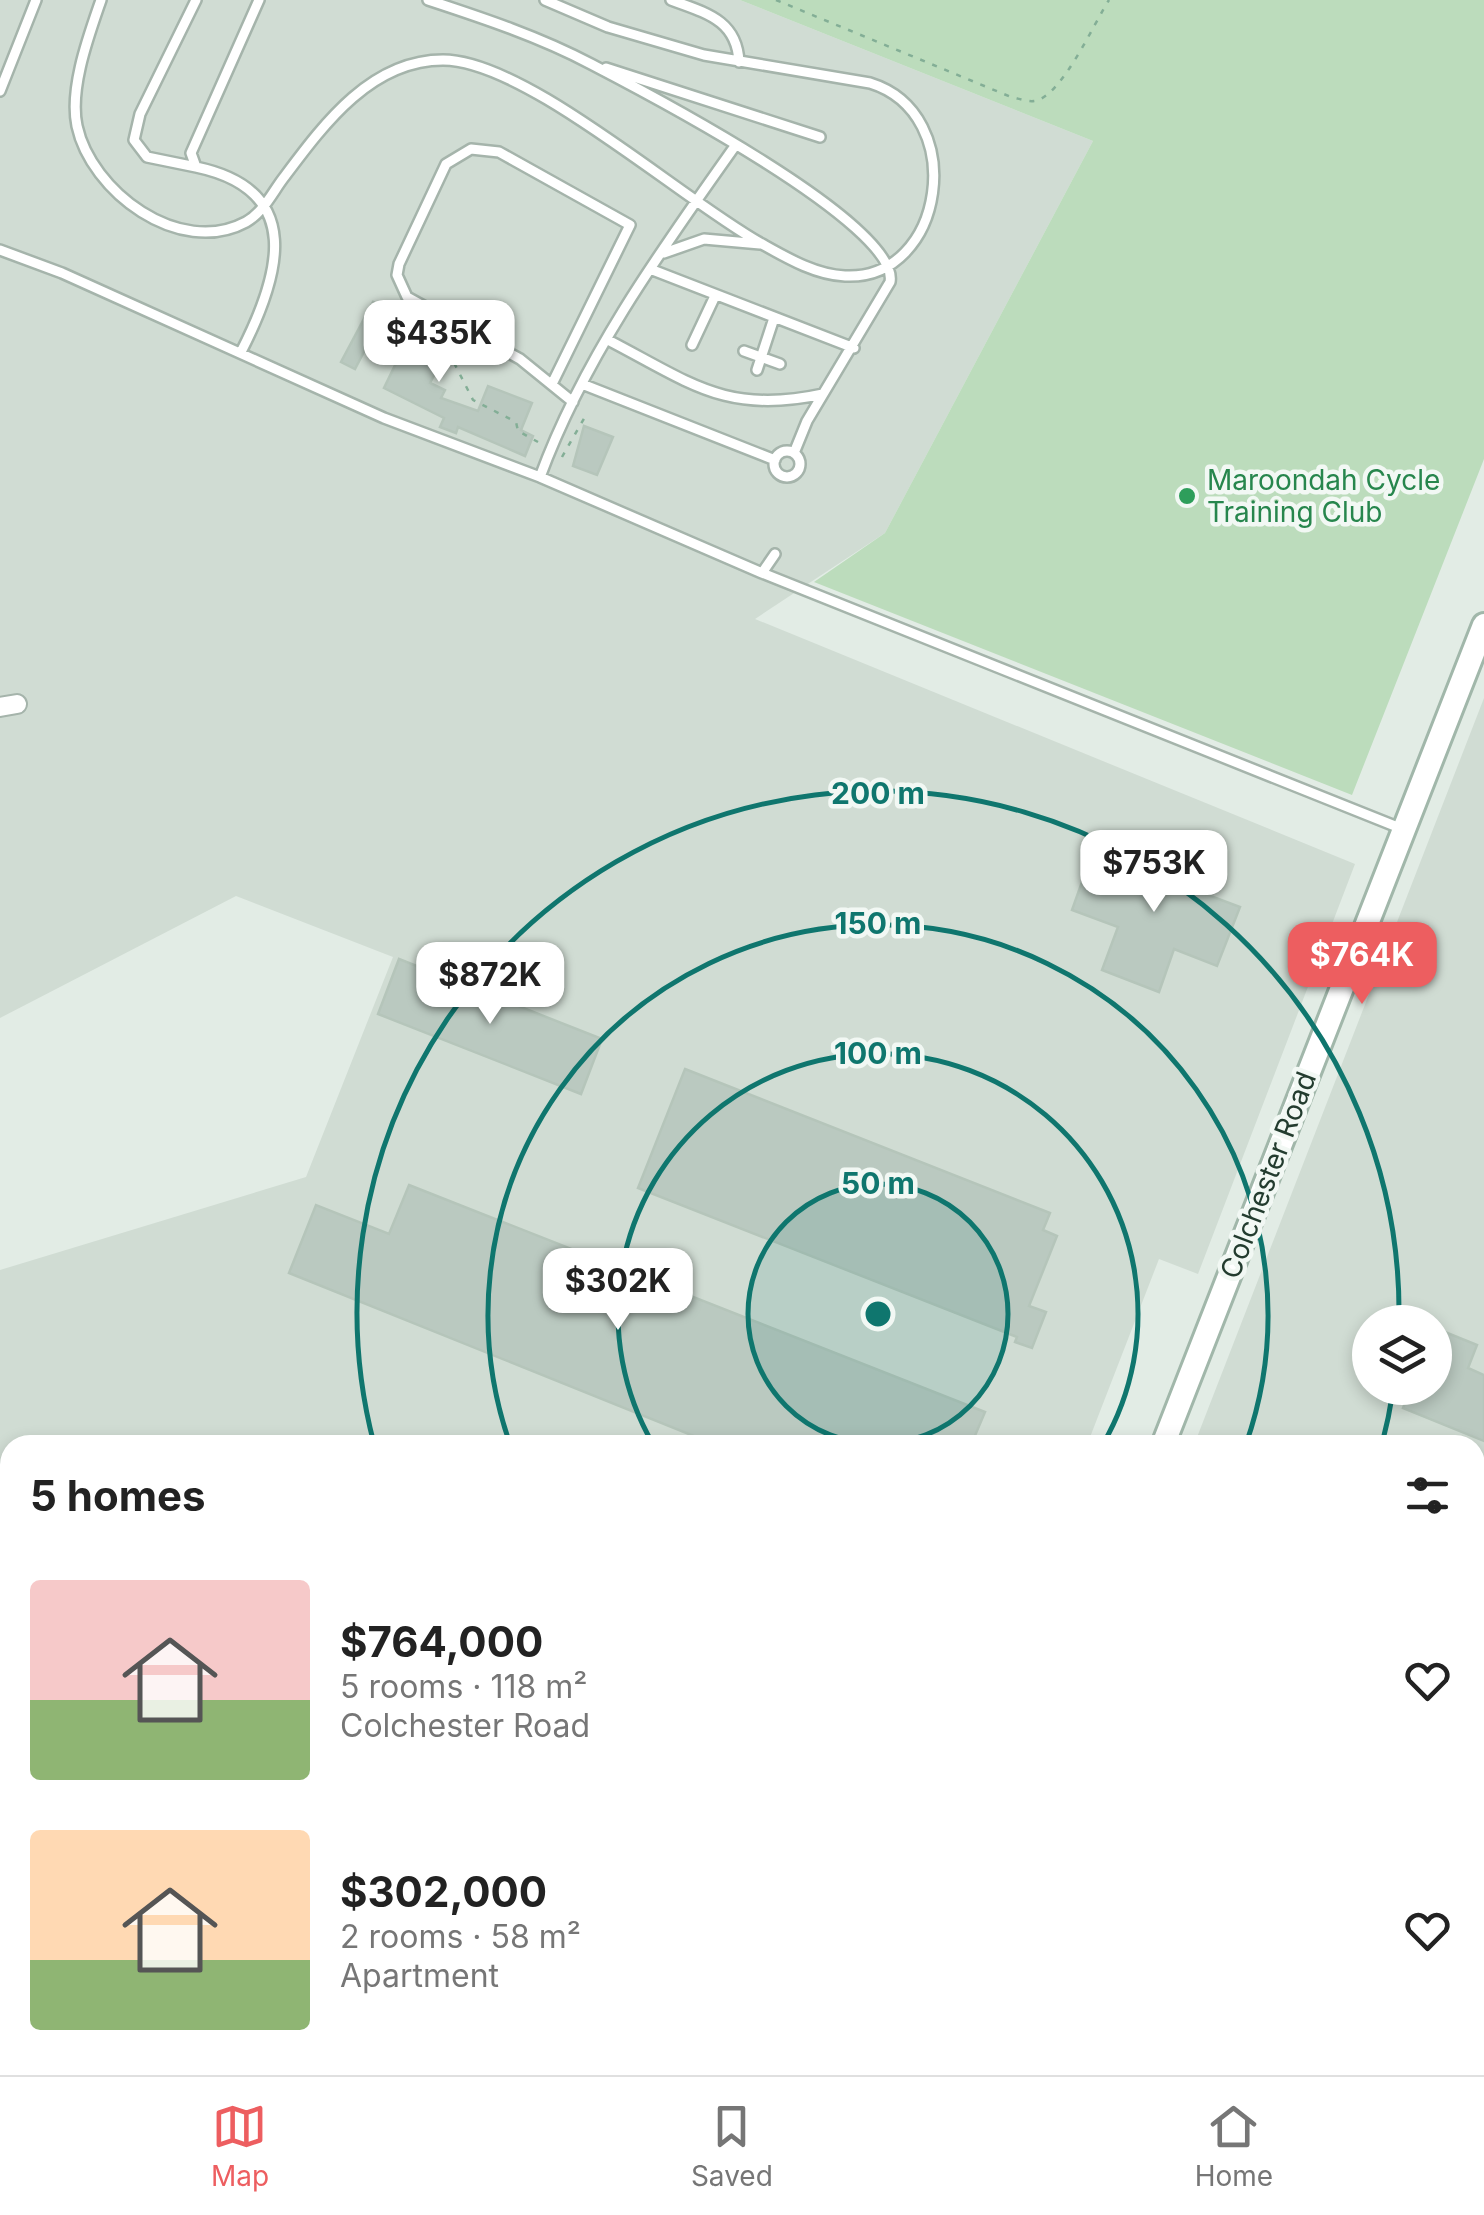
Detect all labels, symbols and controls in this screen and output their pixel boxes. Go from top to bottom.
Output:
pin: $435K [369,300,509,385]
text: $435K [386,313,492,352]
place label: Maroondah Cycle Training Club [1207,463,1440,529]
marker: Maroondah Cycle Training Club [1176,485,1198,507]
text: 200 m [831,775,925,811]
pin: $753K [1084,830,1224,915]
text: $753K [1102,843,1206,882]
text: 150 m [835,905,921,941]
pin: $764K [1292,922,1432,1007]
text: $764K [1310,935,1414,974]
pin: $872K [420,942,560,1027]
text: $872K [438,955,542,994]
text: 100 m [834,1035,922,1071]
street label: Colchester Road [1213,1067,1323,1283]
text: 50 m [841,1165,915,1201]
pin: $302K [548,1248,688,1333]
text: $302K [565,1261,671,1300]
centre of rings [860,1296,896,1332]
map controls [1352,1305,1452,1405]
button: layers [1352,1305,1452,1405]
icon: filters [1400,1468,1455,1523]
text: 5 homes [30,1470,206,1521]
text: $764,000 [340,1616,543,1667]
icon: home [110,1620,230,1740]
icon: heart [1400,1653,1455,1708]
text: 5 rooms · 118 m² [340,1667,587,1706]
text: Colchester Road [340,1706,590,1745]
text: $302,000 [340,1866,547,1917]
icon: home [110,1870,230,1990]
icon: heart [1400,1903,1455,1958]
text: 2 rooms · 58 m² [340,1917,581,1956]
text: Apartment [340,1956,499,1995]
tab: Map [211,2099,269,2193]
tab: Saved [691,2099,773,2193]
tab: Home [1195,2099,1273,2193]

